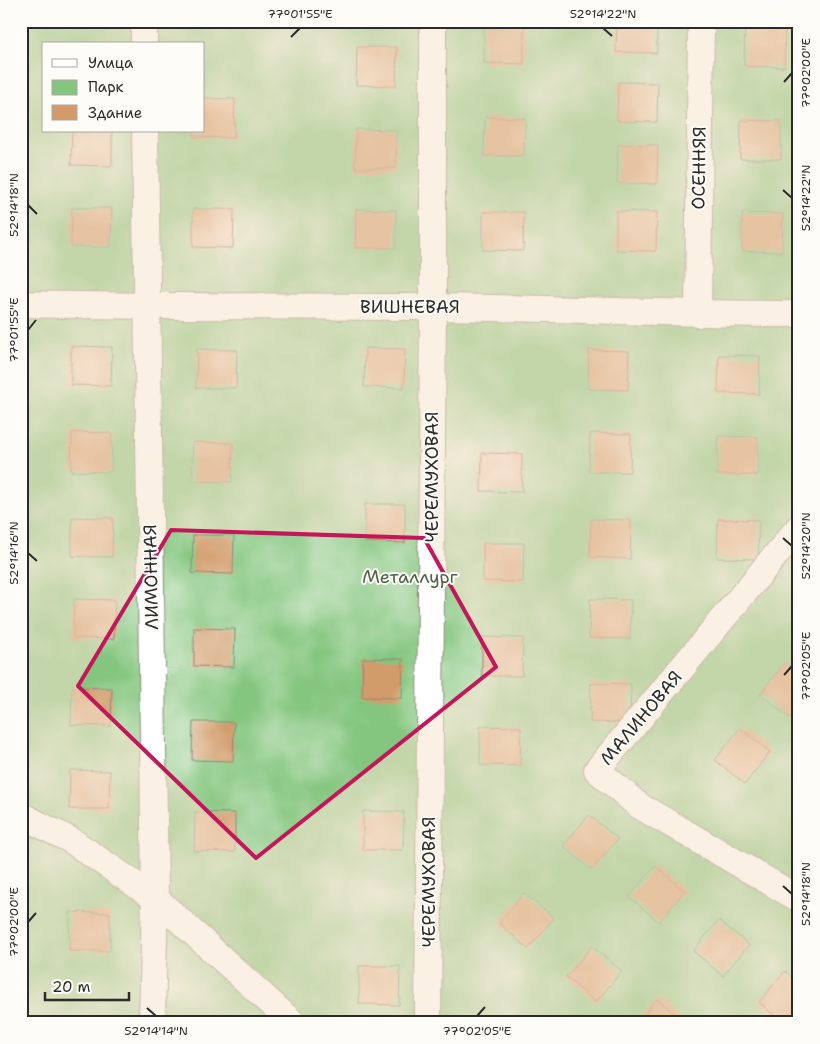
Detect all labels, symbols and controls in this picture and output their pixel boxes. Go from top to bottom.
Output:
text: 77°01'55"E [267,6,333,22]
text: 52°14'22"N [570,6,636,22]
text: 77°02'00"E [798,38,814,108]
legend [42,42,205,132]
text: Улица [88,53,134,73]
text: Парк [88,77,124,97]
text: Здание [88,103,142,123]
street label: ОСЕННЯЯ [686,126,712,210]
text: 52°14'22"N [798,165,814,231]
text: 52°14'18"N [6,173,22,237]
street label: ВИШНЕВАЯ [360,295,460,319]
text: 77°01'55"E [6,297,22,363]
street label: ЧЕРЕМУХОВАЯ [420,412,444,542]
text: 52°14'20"N [798,512,814,580]
text: 52°14'16"N [6,521,22,585]
street label: ЛИМОННАЯ [138,524,164,630]
park label: Металлург [362,565,458,589]
text: 77°02'05"E [798,632,814,700]
street label: МАЛИНОВАЯ [594,666,688,770]
street label: ЧЕРЕМУХОВАЯ [417,817,441,947]
text: 52°14'18"N [798,862,814,926]
text: 77°02'00"E [6,887,22,957]
scale bar [45,969,129,1001]
text: 20 m [52,977,91,997]
text: 52°14'14"N [124,1023,188,1039]
text: 77°02'05"E [443,1023,511,1039]

